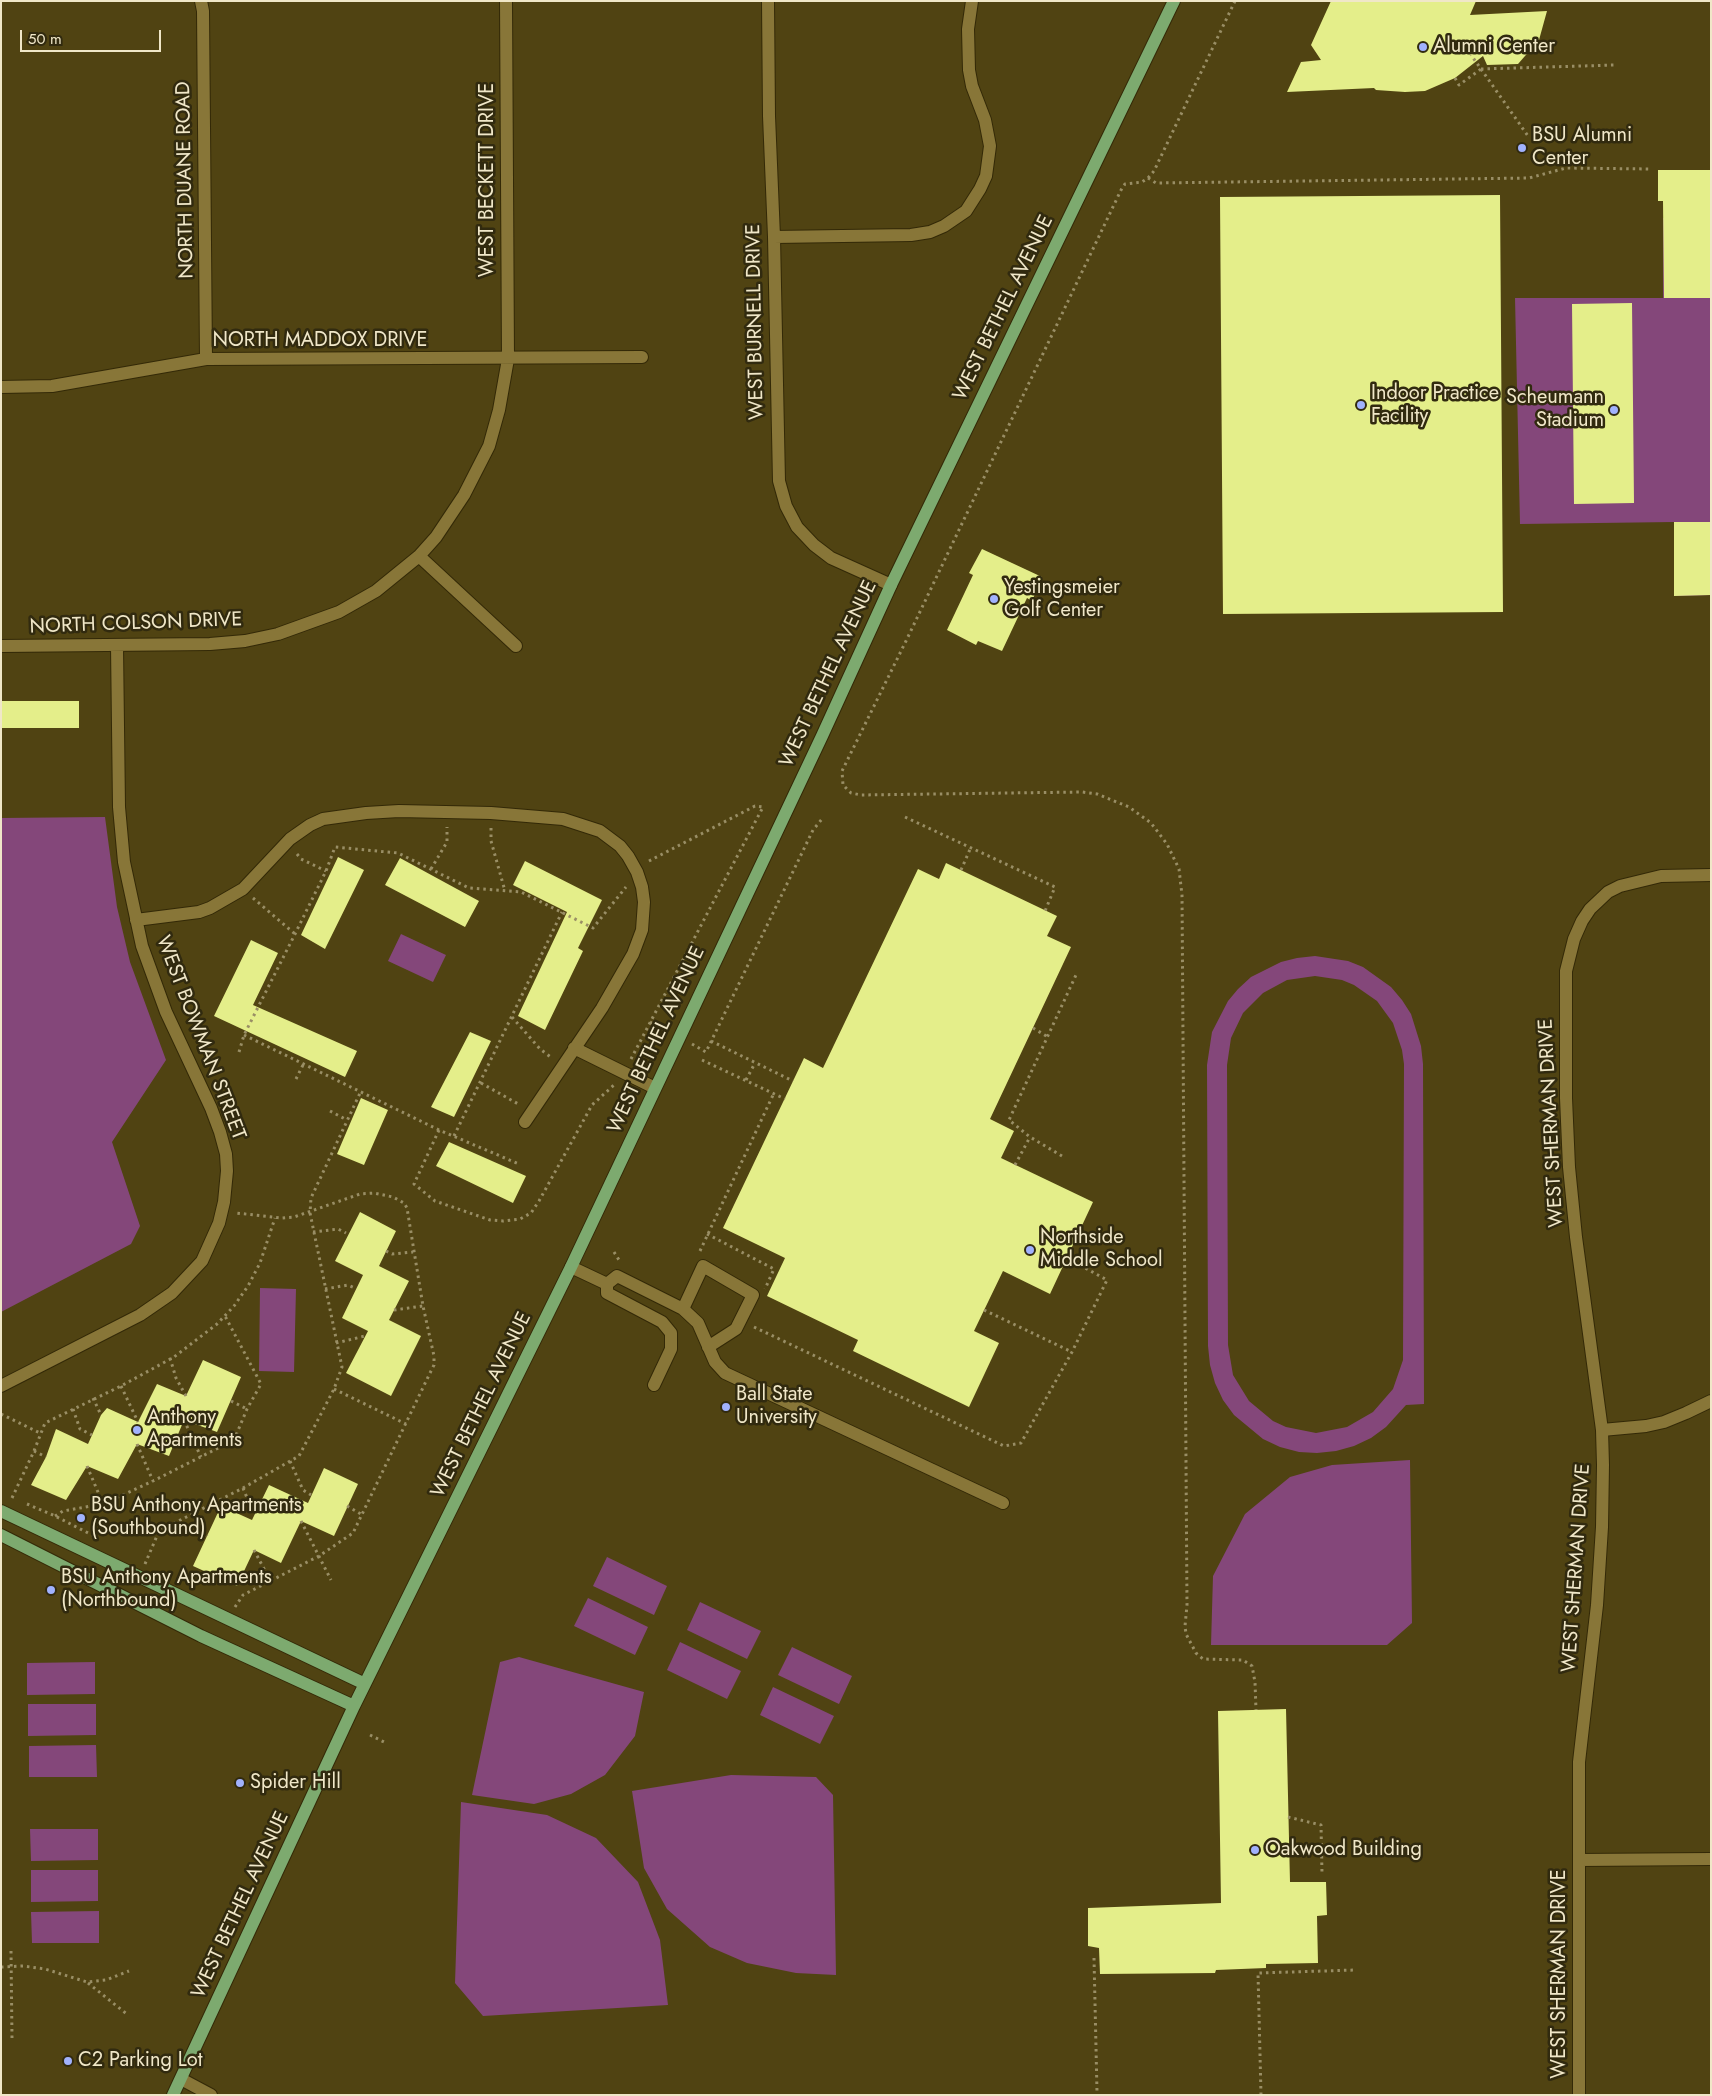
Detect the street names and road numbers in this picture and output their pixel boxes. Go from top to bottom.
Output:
street label: NORTH DUANE ROAD [172,81,200,279]
street label: WEST BECKETT DRIVE [476,83,500,277]
street label: WEST BETHEL AVENUE [949,211,1059,405]
street label: WEST BURNELL DRIVE [742,224,770,420]
street label: NORTH MADDOX DRIVE [213,329,427,353]
street label: WEST BETHEL AVENUE [775,577,883,771]
street label: NORTH COLSON DRIVE [29,608,243,640]
street label: WEST BOWMAN STREET [150,932,250,1144]
street label: WEST BETHEL AVENUE [603,943,711,1137]
street label: WEST SHERMAN DRIVE [1535,1018,1569,1228]
street label: WEST BETHEL AVENUE [427,1308,537,1502]
street label: WEST SHERMAN DRIVE [1558,1463,1596,1673]
street label: WEST BETHEL AVENUE [187,1808,295,2002]
street label: WEST SHERMAN DRIVE [1548,1869,1572,2079]

